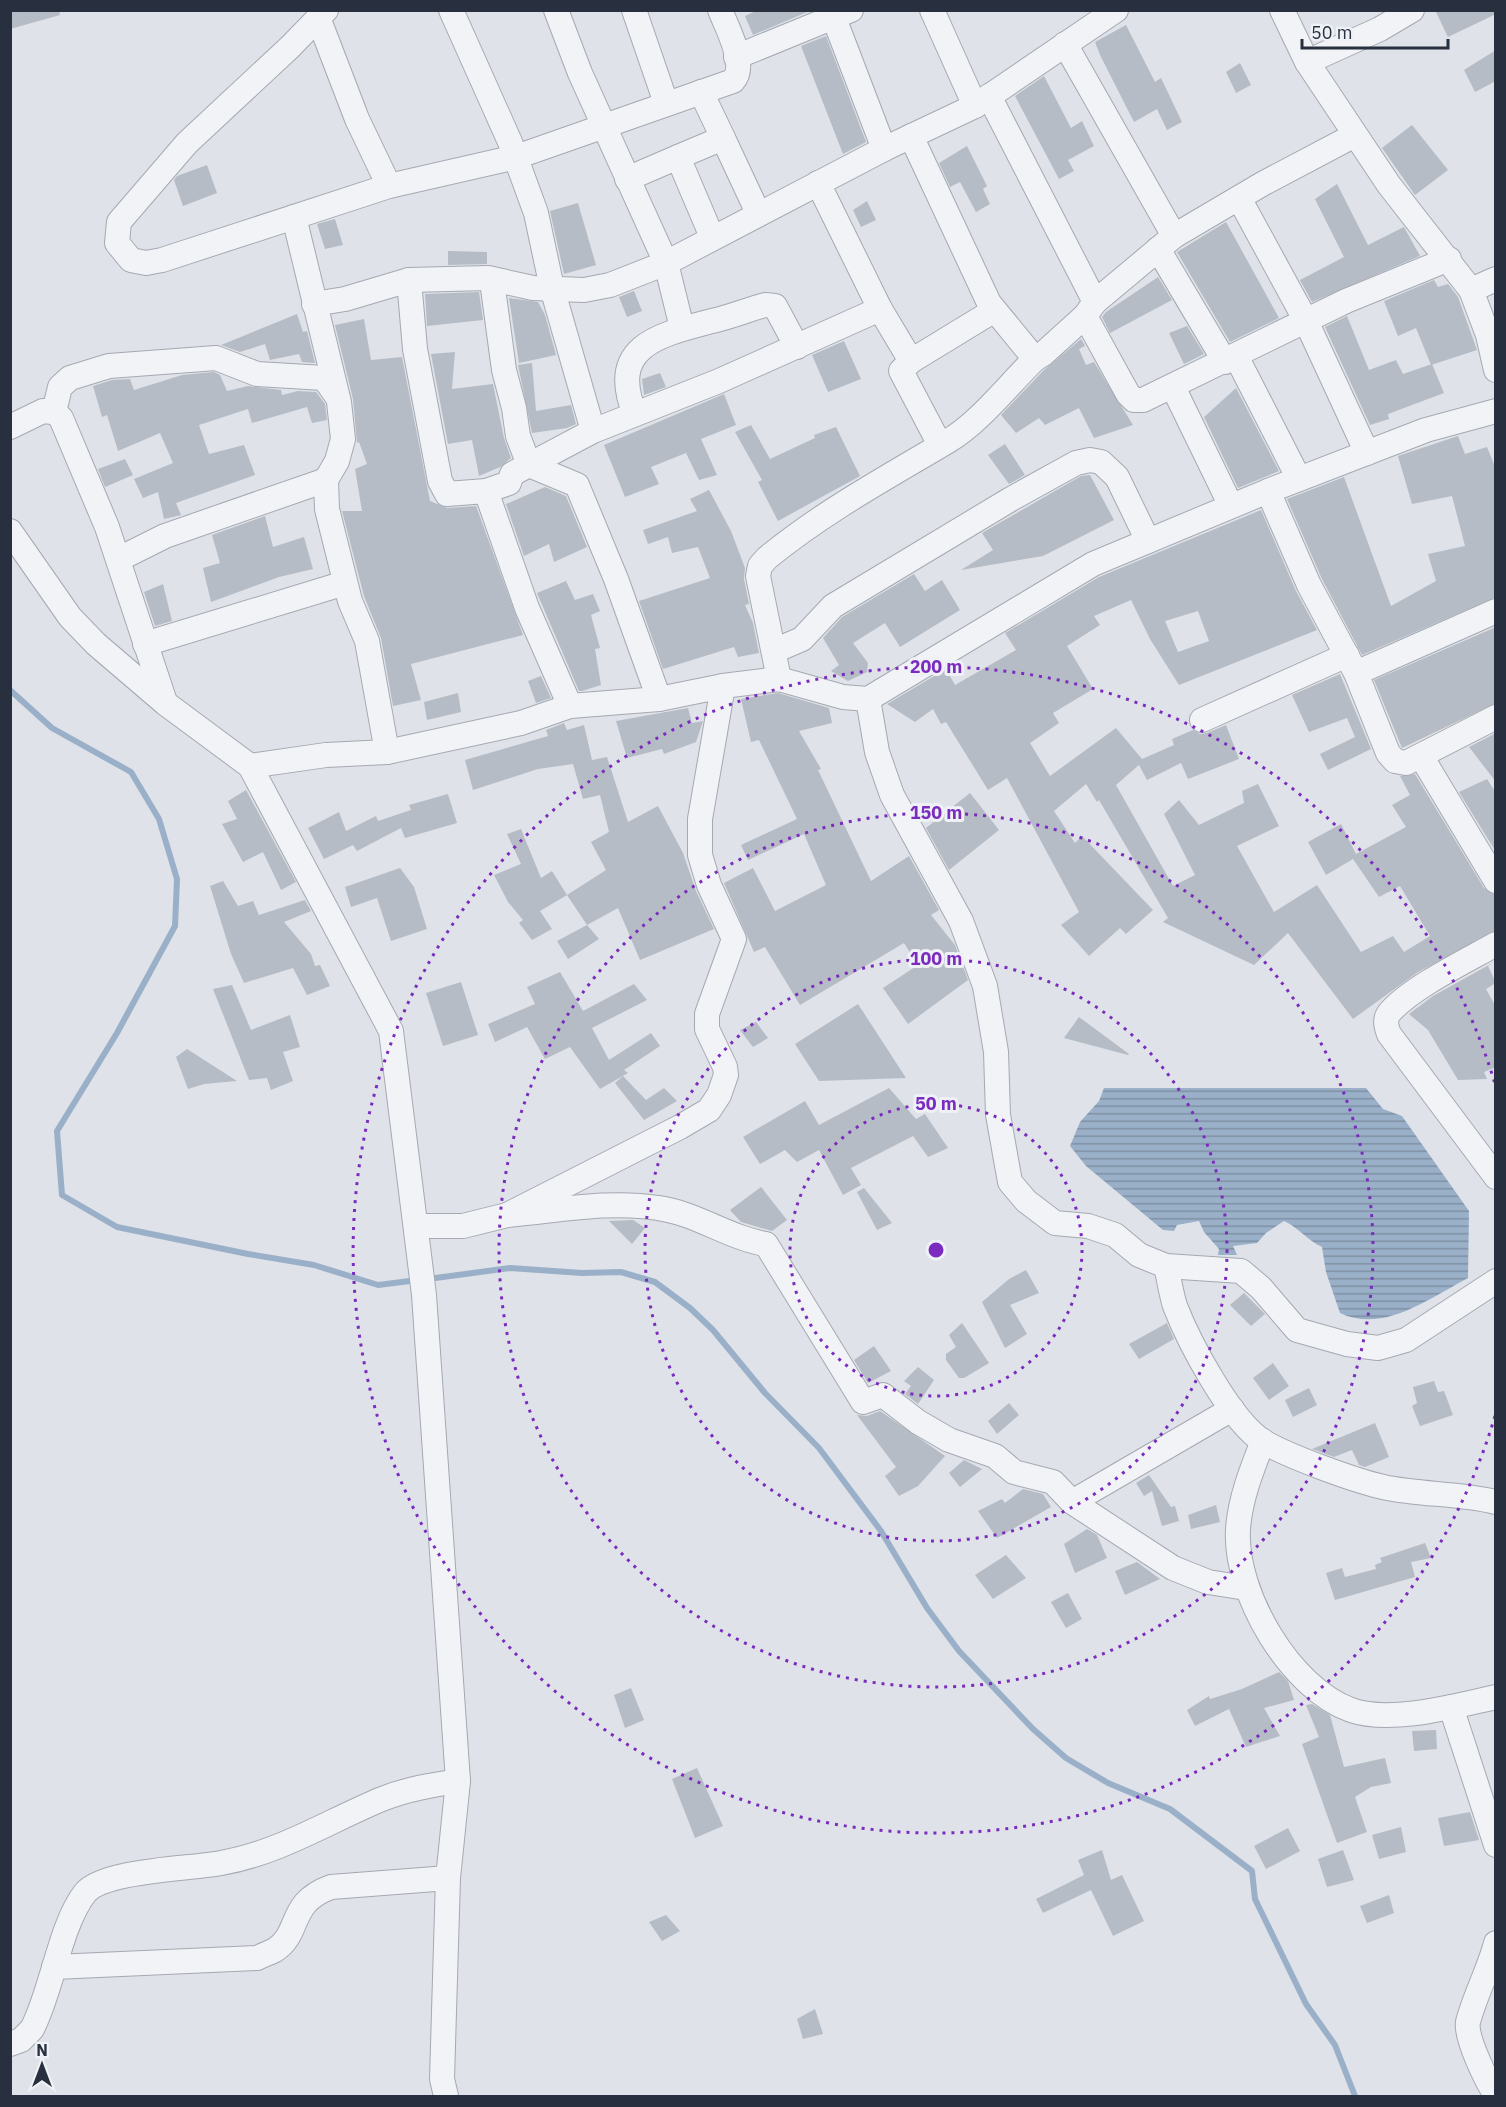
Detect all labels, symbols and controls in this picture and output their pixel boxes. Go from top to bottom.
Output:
scale bar [1302,12,1448,50]
text: 50 m [1311,21,1353,44]
text: 200 m [910,655,962,678]
text: 150 m [910,801,962,824]
text: 100 m [910,947,962,970]
text: 50 m [915,1092,957,1115]
centre of rings [926,1240,946,1260]
north arrow [12,2035,72,2095]
text: N [36,2040,48,2060]

